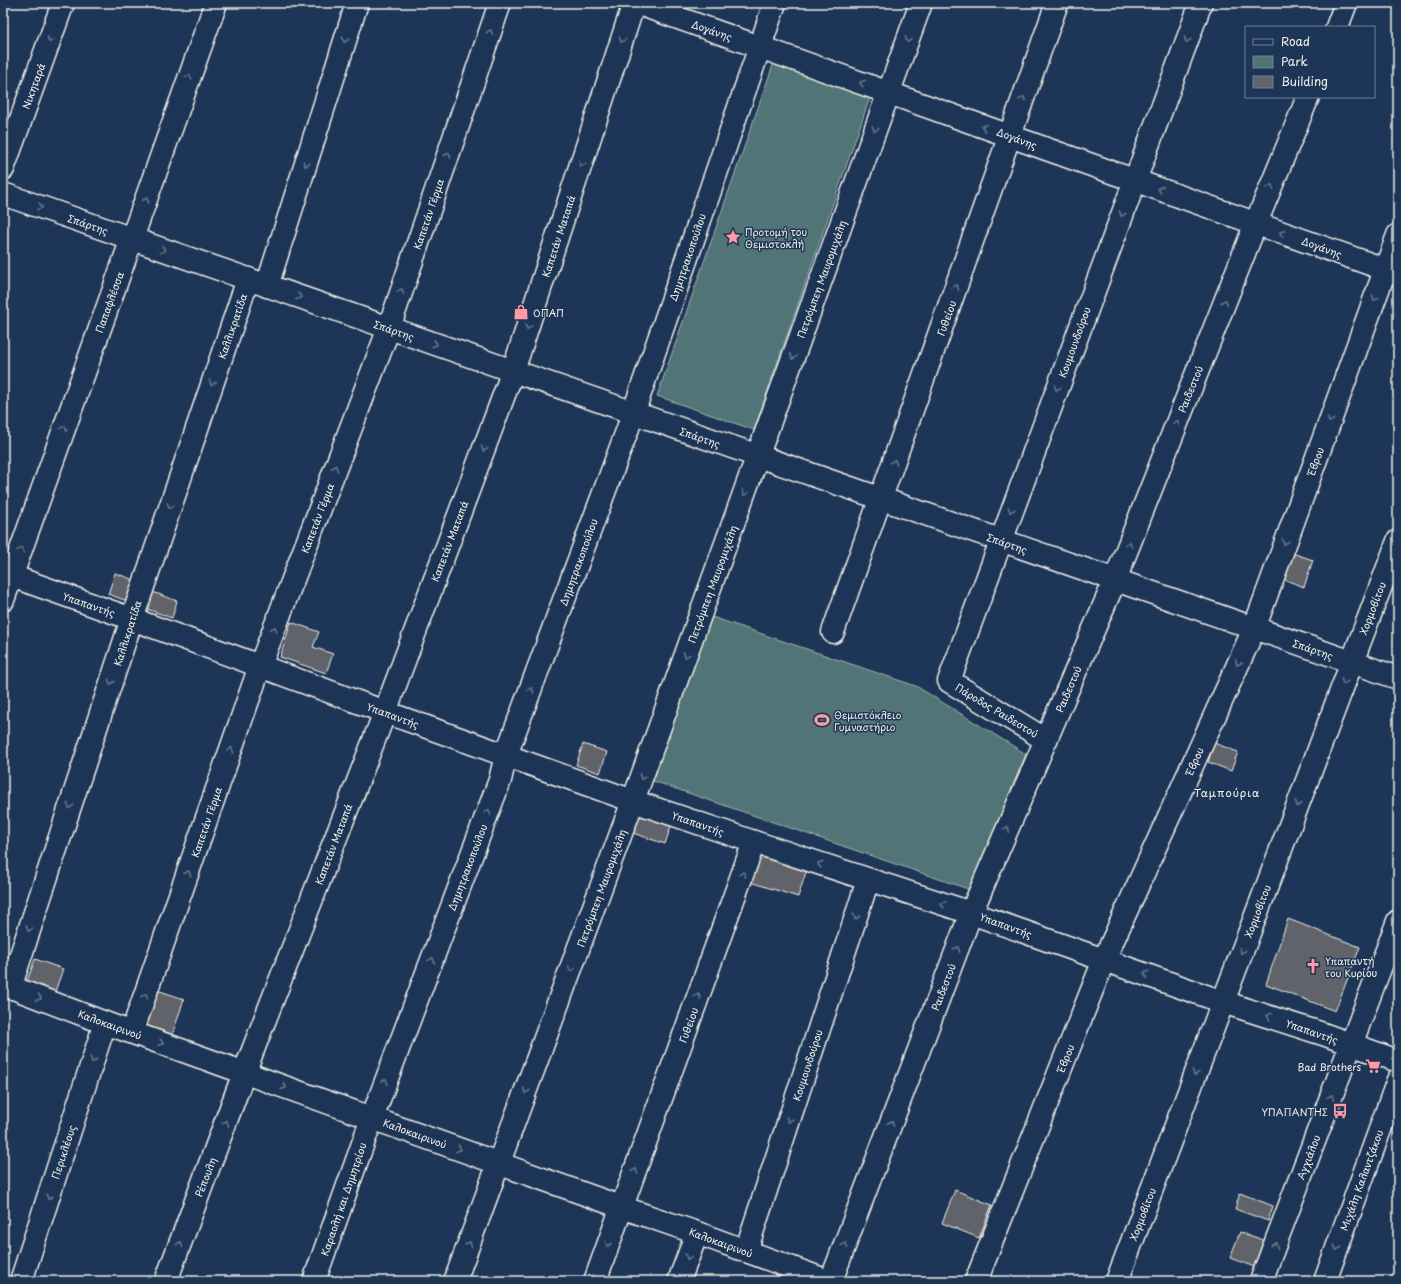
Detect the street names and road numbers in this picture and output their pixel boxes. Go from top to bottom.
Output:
street label: Δογάνης [690,16,734,44]
street label: Νικηταρά [18,60,49,111]
street label: Δογάνης [995,124,1039,152]
street label: Καπετάν Γέρμα [409,176,448,252]
street label: Καπετάν Ματαπά [538,193,578,279]
street label: Σπάρτης [66,210,110,238]
street label: Δημητρακοπούλου [665,211,709,303]
street label: Πετρόμπεη Μαυρομιχάλη [793,218,849,340]
street label: Δογάνης [1300,233,1344,261]
street label: Παπαφλέσσα [91,269,127,335]
street label: Καλλικρατίδα [214,291,250,361]
street label: Γυθείου [933,298,959,338]
street label: Κουμουνδούρου [1054,304,1095,380]
street label: Σπάρτης [372,316,416,344]
street label: Ραιδεστού [1174,363,1206,415]
street label: Σπάρτης [678,423,722,451]
street label: Έβρου [1302,444,1328,480]
street label: Καπετάν Γέρμα [297,481,338,555]
street label: Καπετάν Ματαπά [427,498,471,583]
street label: Δημητρακοπούλου [555,516,601,608]
street label: Πετρόμπεη Μαυρομιχάλη [684,523,740,645]
street label: Σπάρτης [985,529,1029,557]
street label: Χορμοβίτου [1355,579,1389,637]
street label: Υπαπαντής [61,588,117,620]
street label: Καλλικρατίδα [109,598,145,668]
street label: Σπάρτης [1291,635,1335,663]
street label: Ραιδεστού [1051,663,1085,715]
street label: Πάροδος Ραιδεστού [953,679,1042,741]
street label: Υπαπαντής [365,699,421,731]
street label: Έβρου [1180,744,1208,780]
street label: Καπετάν Γέρμα [187,784,226,860]
street label: Καπετάν Ματαπά [311,801,355,886]
street label: Υπαπαντής [670,807,726,839]
street label: Δημητρακοπούλου [444,821,491,912]
street label: Πετρόμπεη Μαυρομιχάλη [573,827,629,949]
street label: Χορμοβίτου [1240,882,1274,940]
street label: Υπαπαντής [978,909,1034,941]
street label: Ραιδεστού [927,961,959,1013]
street label: Γυθείου [675,1005,701,1045]
street label: Καλοκαιρινού [76,1006,144,1043]
street label: Υπαπαντής [1284,1015,1340,1047]
street label: Κουμουνδούρου [788,1027,827,1103]
street label: Έβρου [1052,1041,1078,1077]
street label: Καλοκαιρινού [381,1115,449,1152]
street label: Περικλέους [47,1123,79,1181]
street label: Μιχάλη Καλαντζάκου [1336,1127,1386,1233]
street label: Αγχιάλου [1293,1132,1324,1182]
street label: Καραολή και Δημητρίου [317,1140,370,1258]
street label: Ρέπουλη [191,1155,219,1199]
street label: Χορμοβίτου [1125,1185,1159,1243]
street label: Καλοκαιρινού [687,1224,755,1261]

